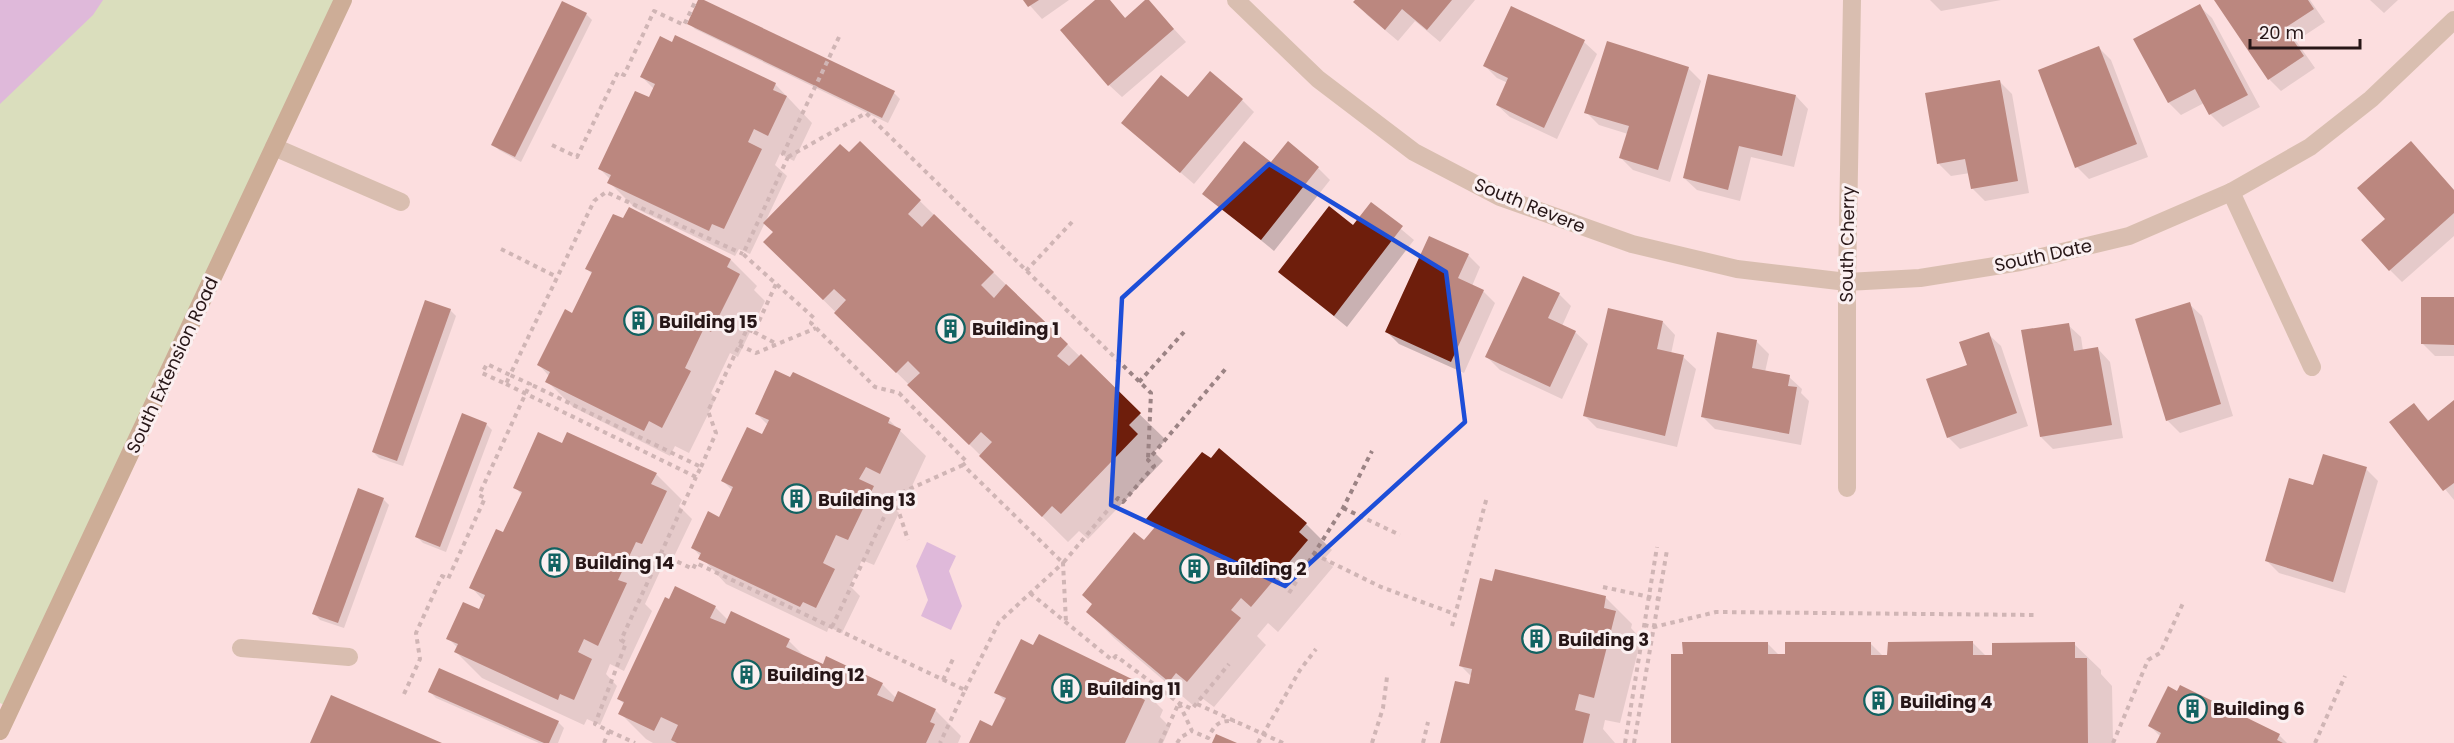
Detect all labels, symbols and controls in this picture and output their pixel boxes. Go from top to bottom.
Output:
scale bar [2250,12,2360,50]
text: 20 m [2259,20,2304,45]
street label: South Revere [1471,171,1589,239]
street label: South Cherry [1833,185,1861,303]
street label: South Date [1992,232,2094,278]
street label: South Extension Road [120,273,224,457]
building icon: Building 15 [622,305,654,337]
place label: Building 15 [659,309,758,334]
building icon: Building 1 [935,312,967,344]
place label: Building 1 [972,316,1059,341]
building icon: Building 13 [781,483,813,515]
place label: Building 13 [818,487,916,512]
building icon: Building 14 [538,546,570,578]
place label: Building 14 [575,550,674,575]
building icon: Building 2 [1179,552,1211,584]
place label: Building 2 [1216,556,1307,581]
building icon: Building 3 [1521,623,1553,655]
place label: Building 3 [1558,627,1649,652]
building icon: Building 12 [730,658,762,690]
place label: Building 12 [767,662,864,687]
building icon: Building 11 [1050,672,1082,704]
place label: Building 11 [1087,676,1181,701]
building icon: Building 4 [1863,685,1895,717]
place label: Building 4 [1900,689,1993,714]
building icon: Building 6 [2176,692,2208,724]
place label: Building 6 [2213,696,2305,721]

